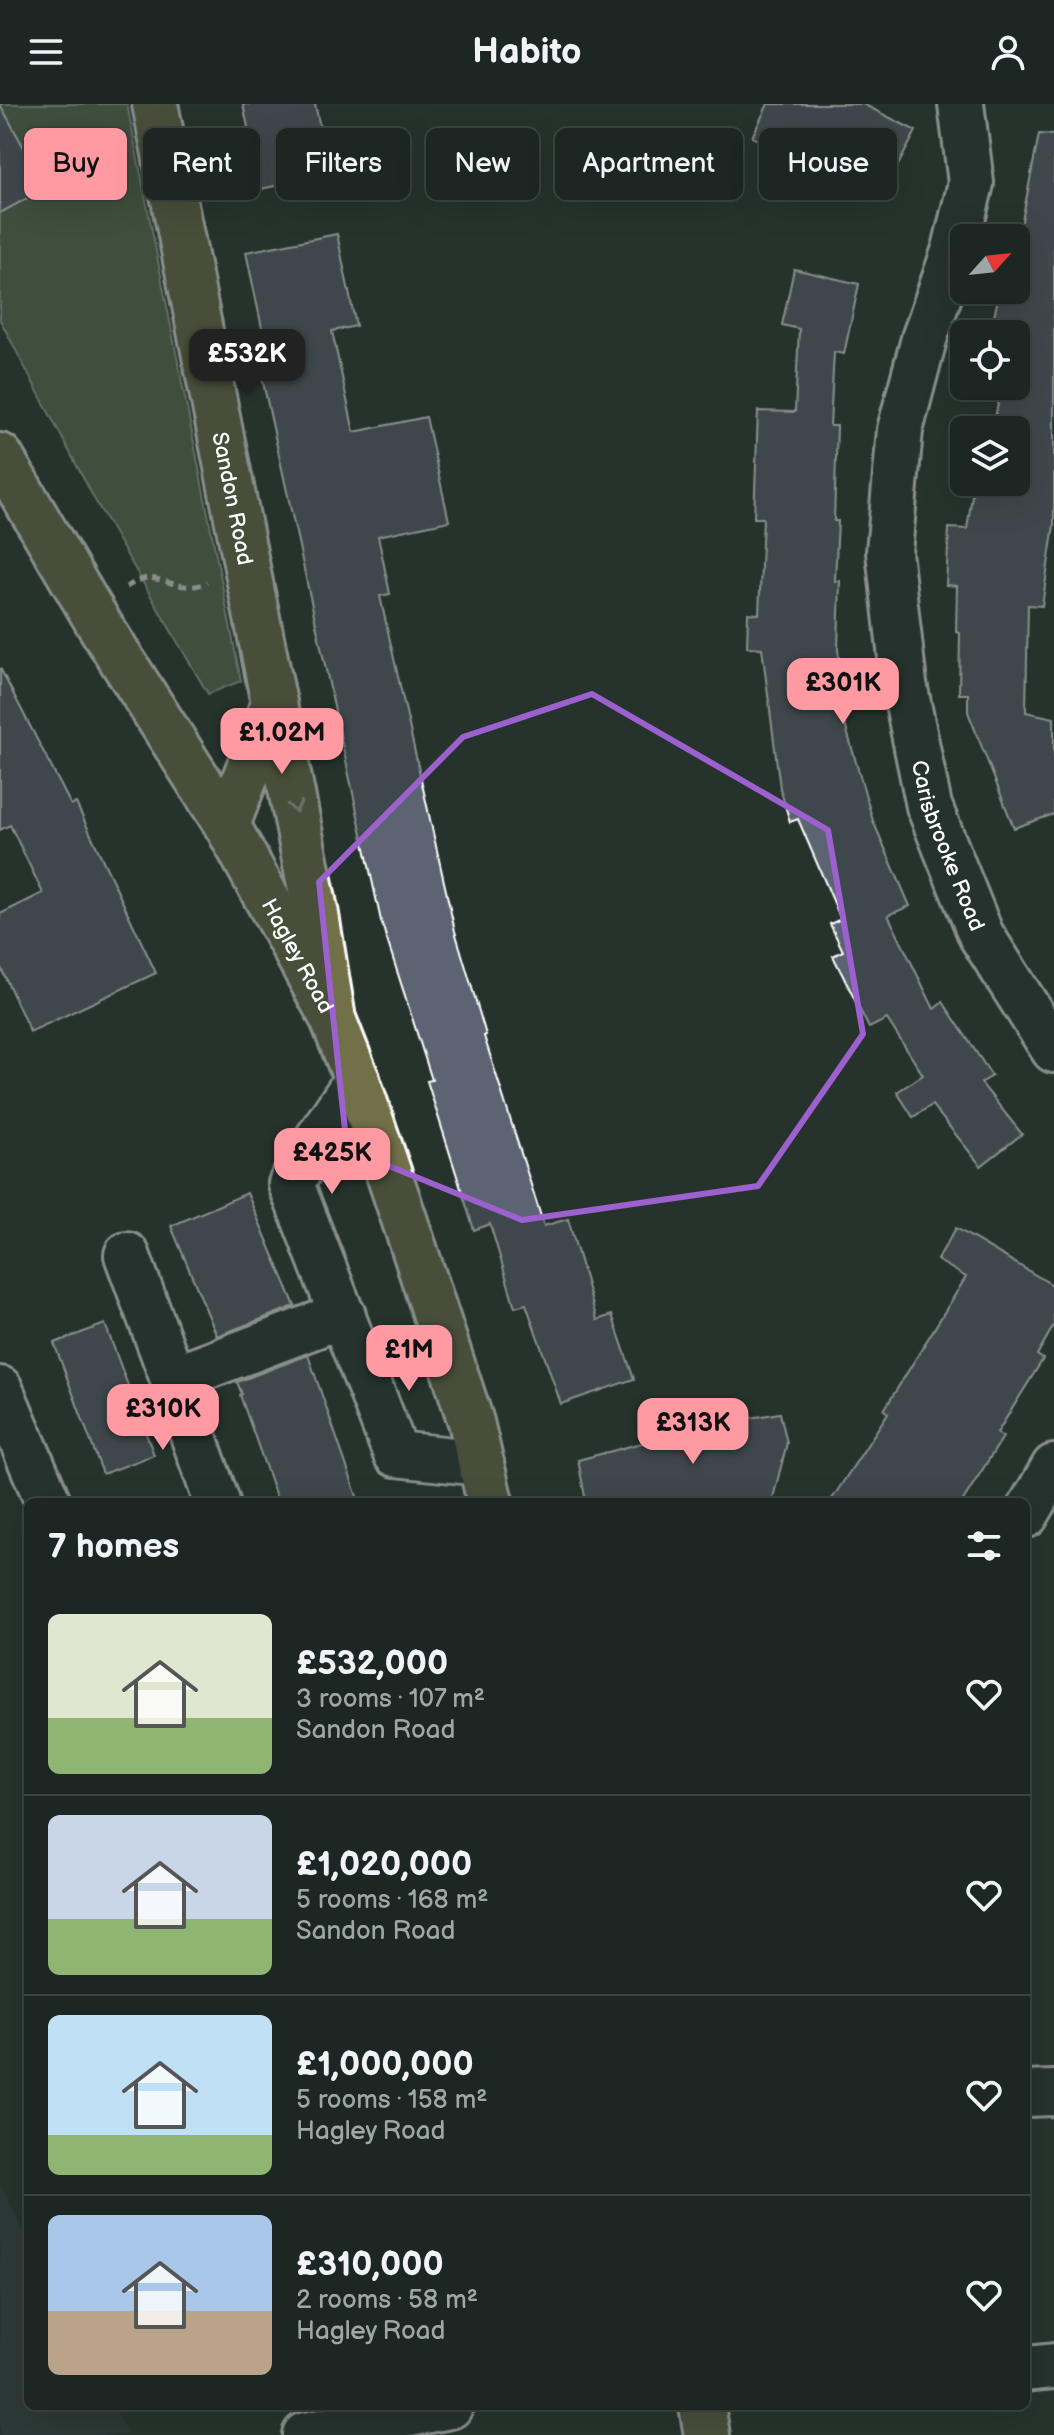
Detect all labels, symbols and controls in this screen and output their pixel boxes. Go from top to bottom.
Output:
icon: menu [24,30,68,74]
icon: person [986,30,1030,74]
text: Habito [472,31,582,74]
chip: Buy [24,128,127,200]
chip: Rent [143,128,260,200]
chip: Filters [276,128,410,200]
chip: New [426,128,539,200]
chip: Apartment [555,128,743,200]
chip: House [759,128,897,200]
north arrow [950,224,1030,304]
map controls [950,224,1030,496]
button: locate [950,320,1030,400]
pin: £532K [191,329,303,397]
text: £532K [207,339,287,370]
button: layers [950,416,1030,496]
street label: Sandon Road [205,430,258,567]
pin: £301K [787,658,899,726]
text: £301K [805,668,881,699]
pin: £1.02M [217,708,347,776]
text: £1.02M [238,718,326,749]
street label: Carisbrooke Road [905,758,990,935]
one-way arrow [286,800,303,814]
street label: Hagley Road [255,894,339,1018]
pin: £425K [276,1128,388,1196]
text: £425K [292,1138,372,1169]
pin: £1M [370,1325,448,1393]
text: £1M [384,1335,434,1366]
pin: £310K [107,1384,219,1452]
text: £310K [125,1394,201,1425]
pin: £313K [637,1398,749,1466]
text: £313K [655,1408,731,1439]
icon: filters [962,1524,1006,1568]
text: 7 homes [48,1526,179,1567]
text: £532,000 [296,1643,448,1684]
icon: home [112,1646,208,1742]
icon: heart [962,1672,1006,1716]
text: 3 rooms · 107 m² [296,1684,485,1715]
text: Sandon Road [296,1715,455,1746]
text: £1,020,000 [296,1844,472,1885]
icon: home [112,1847,208,1943]
icon: heart [962,1873,1006,1917]
text: 5 rooms · 168 m² [296,1885,489,1916]
text: Sandon Road [296,1916,455,1947]
text: £1,000,000 [296,2044,474,2085]
icon: home [112,2047,208,2143]
icon: heart [962,2073,1006,2117]
text: 5 rooms · 158 m² [296,2085,488,2116]
text: Hagley Road [296,2116,445,2147]
text: £310,000 [296,2244,444,2285]
icon: home [112,2247,208,2343]
icon: heart [962,2273,1006,2317]
text: 2 rooms · 58 m² [296,2285,478,2316]
text: Hagley Road [296,2316,445,2347]

